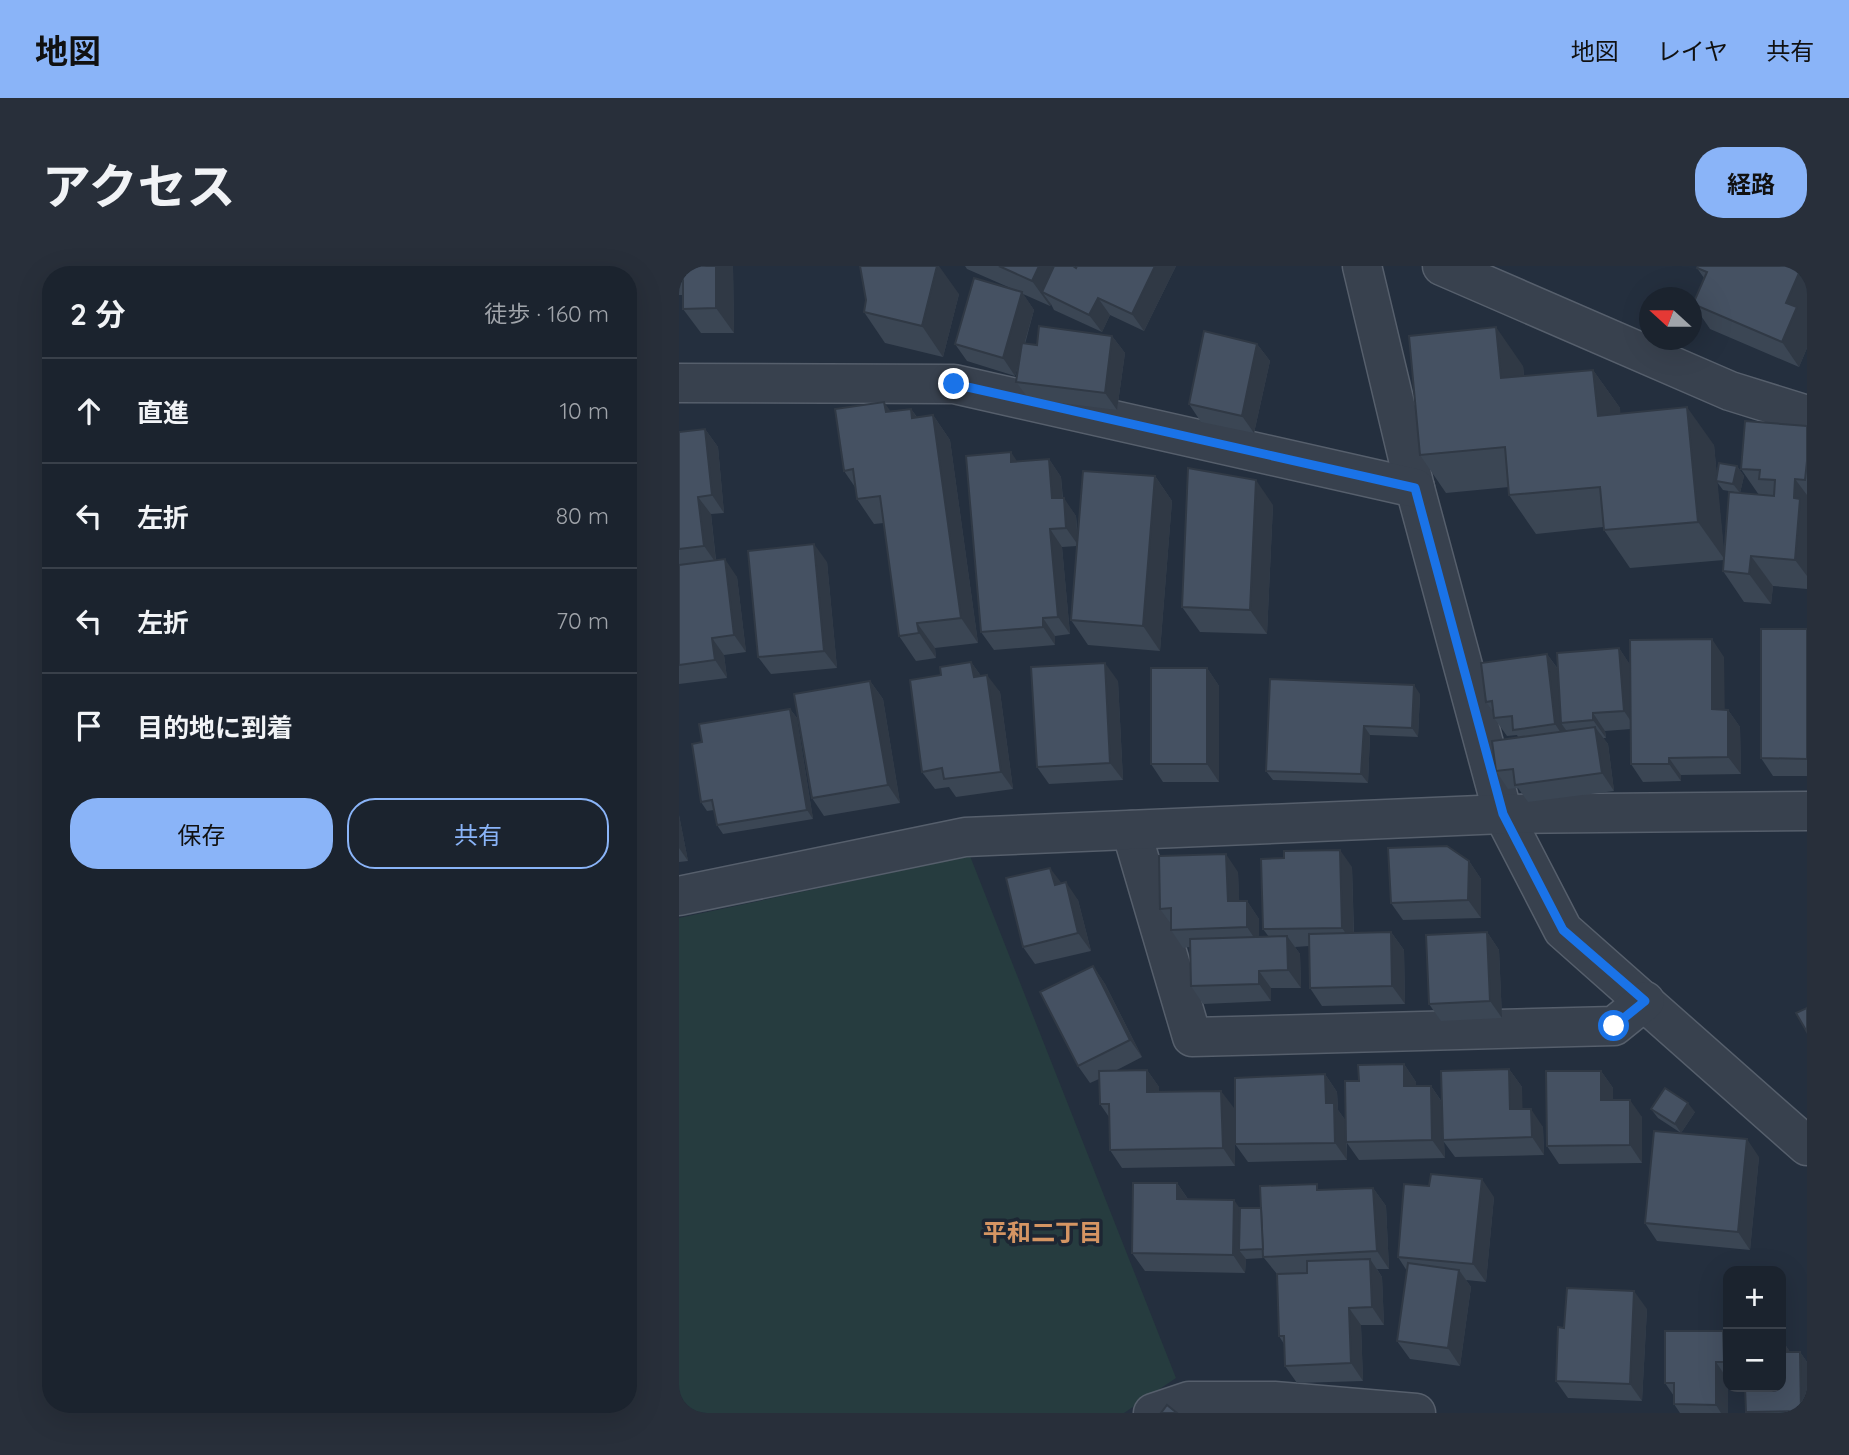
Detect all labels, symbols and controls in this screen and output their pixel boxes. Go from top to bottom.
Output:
text: 地図 [35,30,101,71]
text: 地図 [1571,36,1619,66]
text: レイヤ [1657,36,1728,66]
text: 共有 [1766,36,1814,66]
button: 経路 [1695,147,1807,218]
text: アクセス [42,155,236,216]
north arrow [1639,287,1702,350]
text: 2 分 [70,295,125,333]
text: 徒歩 · 160 m [484,299,609,328]
route end [938,368,969,399]
icon: ahead [70,392,108,430]
text: 直進 [137,396,189,429]
text: 10 m [560,396,609,425]
icon: left [70,497,108,535]
text: 左折 [137,501,189,534]
text: 80 m [556,501,609,530]
icon: left [70,602,108,640]
text: 左折 [137,606,189,639]
text: 70 m [556,606,609,635]
icon: arrive [70,707,108,745]
text: 目的地に到着 [137,711,293,744]
button: 保存 [70,798,333,869]
button: 共有 [347,798,609,869]
route start [1598,1010,1629,1041]
district label: 平和二丁目 [983,1217,1103,1247]
map controls [1723,1266,1786,1392]
button: + [1723,1266,1786,1329]
button: − [1723,1329,1786,1392]

